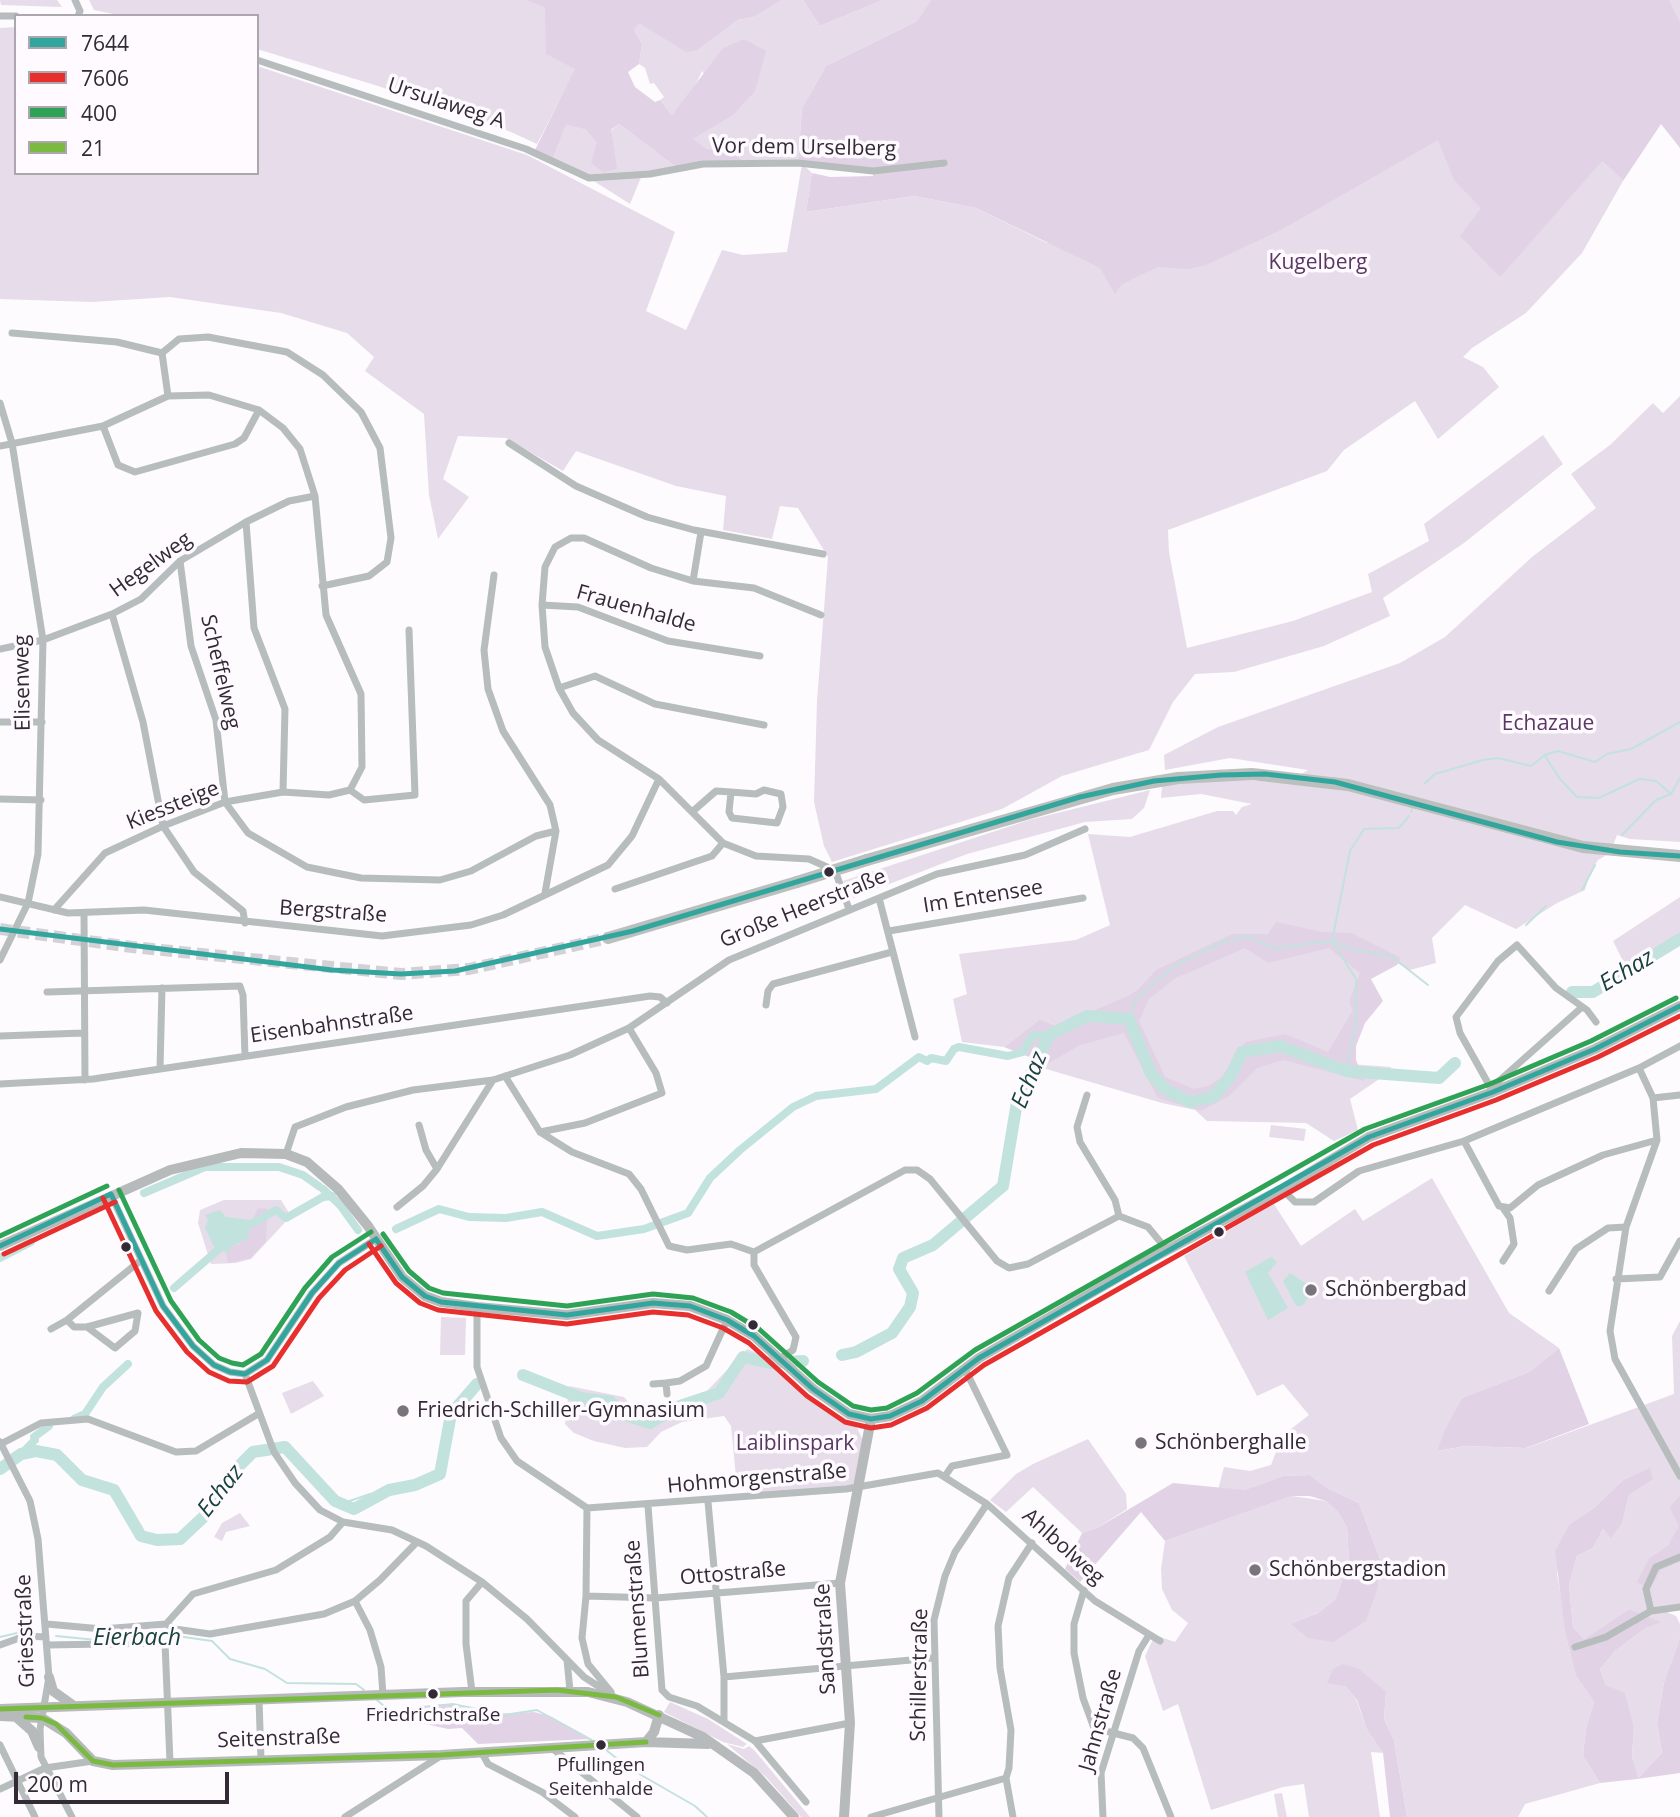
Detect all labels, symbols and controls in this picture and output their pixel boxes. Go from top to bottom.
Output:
legend [14,14,259,175]
text: 7644 [81,29,129,57]
text: 7606 [81,64,129,92]
street label: Ursulaweg A [384,73,508,135]
text: 400 [81,99,117,127]
text: 21 [81,134,105,162]
street label: Vor dem Urselberg [712,134,896,162]
park label: Kugelberg [1269,250,1367,276]
street label: Hegelweg [105,527,197,603]
street label: Frauenhalde [573,580,699,638]
street label: Scheffelweg [195,612,245,732]
street label: Elisenweg [10,635,36,731]
park label: Echazaue [1502,711,1594,737]
street label: Kiessteige [123,776,223,836]
street label: Große Heerstraße [716,864,890,954]
unlabelled marker [822,865,836,879]
street label: Im Entensee [921,875,1045,919]
street label: Bergstraße [278,896,388,928]
water label: Echaz [1595,944,1659,998]
street label: Eisenbahnstraße [249,1001,415,1049]
water label: Echaz [1006,1048,1054,1112]
unlabelled marker [1212,1225,1226,1239]
unlabelled marker [119,1240,133,1254]
place label: Schönbergbad [1325,1277,1467,1303]
marker: Schönbergbad [1303,1282,1319,1298]
unlabelled marker [746,1318,760,1332]
place label: Friedrich-Schiller-Gymnasium [417,1398,705,1424]
marker: Friedrich-Schiller-Gymnasium [395,1403,411,1419]
place label: Schönberghalle [1155,1430,1307,1456]
park label: Laiblinspark [736,1431,854,1457]
marker: Schönberghalle [1133,1435,1149,1451]
water label: Echaz [192,1459,250,1523]
street label: Hohmorgenstraße [666,1459,848,1499]
street label: Ahlbolweg [1017,1504,1109,1590]
street label: Blumenstraße [621,1539,655,1679]
street label: Ottostraße [679,1557,787,1591]
place label: Schönbergstadion [1269,1557,1446,1583]
marker: Schönbergstadion [1247,1562,1263,1578]
street label: Griesstraße [11,1574,41,1688]
street label: Sandstraße [810,1583,842,1695]
street label: Schillerstraße [906,1608,934,1742]
water label: Eierbach [93,1624,181,1652]
street label: Jahnstraße [1074,1666,1128,1774]
marker: Friedrichstraße [426,1687,440,1701]
place label: Friedrichstraße [366,1705,500,1727]
street label: Seitenstraße [217,1724,341,1754]
marker: Pfullingen Seitenhalde [594,1738,608,1752]
place label: Pfullingen Seitenhalde [549,1755,653,1799]
scale bar [18,1758,233,1802]
text: 200 m [27,1770,88,1798]

